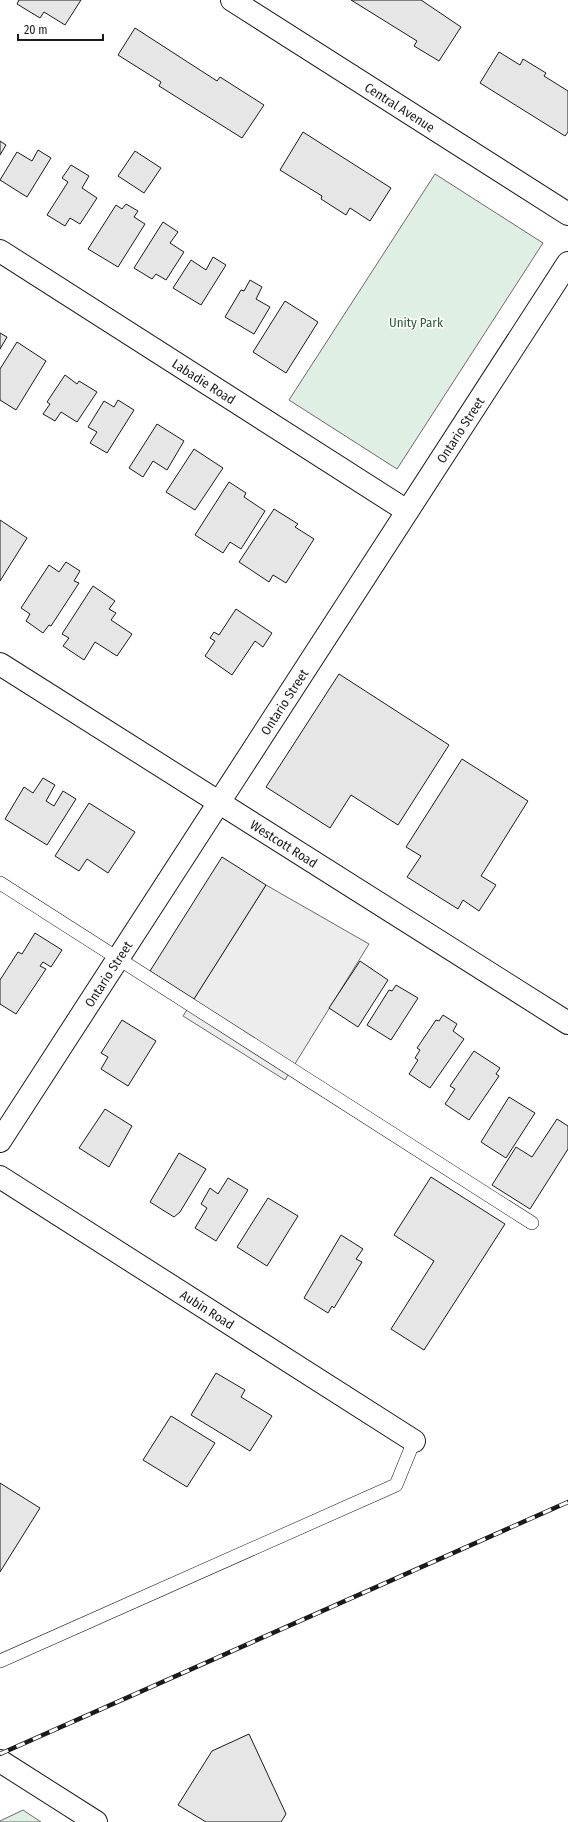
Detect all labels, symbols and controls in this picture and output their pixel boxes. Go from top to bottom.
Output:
scale bar [18,16,103,42]
text: 20 m [24,23,48,37]
street label: Central Avenue [362,79,438,135]
park label: Unity Park [389,315,444,330]
street label: Labadie Road [170,356,238,407]
street label: Ontario Street [433,394,487,466]
street label: Ontario Street [257,666,311,738]
street label: Westcott Road [248,817,320,870]
street label: Ontario Street [81,938,135,1010]
street label: Aubin Road [178,1287,237,1332]

